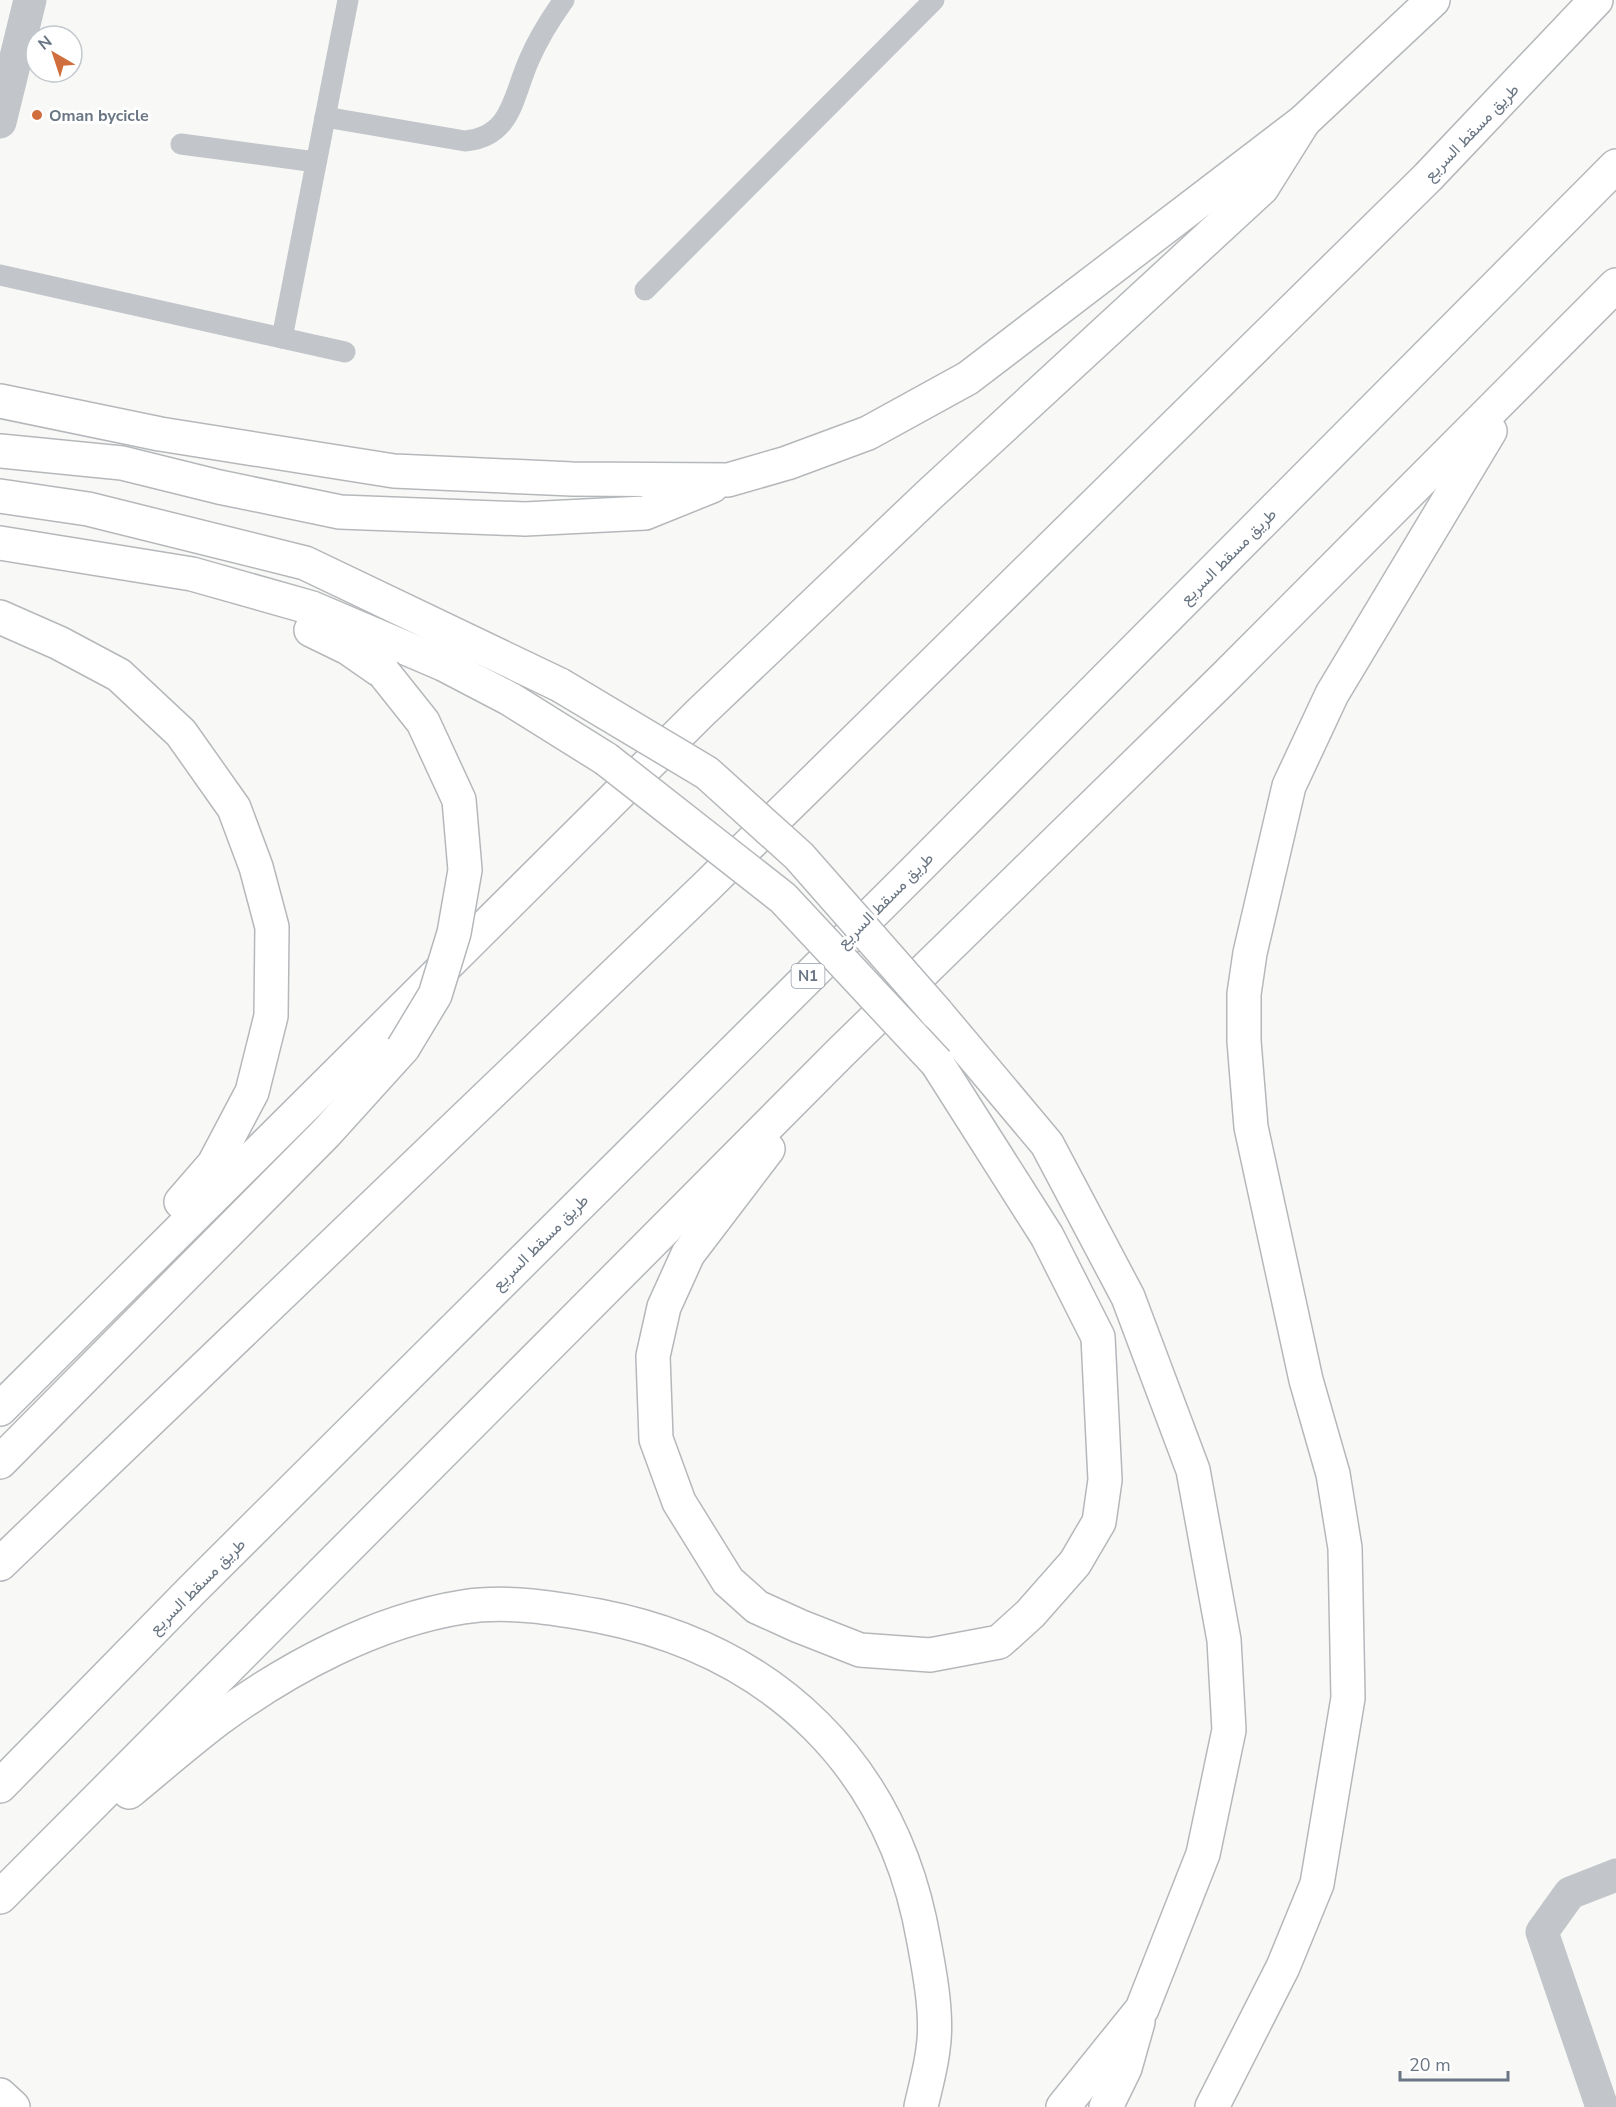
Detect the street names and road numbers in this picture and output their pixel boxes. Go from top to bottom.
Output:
street label: طريق مسقط السريع [1419,79,1524,186]
street label: طريق مسقط السريع [1176,504,1282,610]
street label: طريق مسقط السريع [833,848,939,954]
road number: N1 [792,964,824,988]
street label: طريق مسقط السريع [488,1190,594,1296]
street label: طريق مسقط السريع [145,1534,251,1640]

